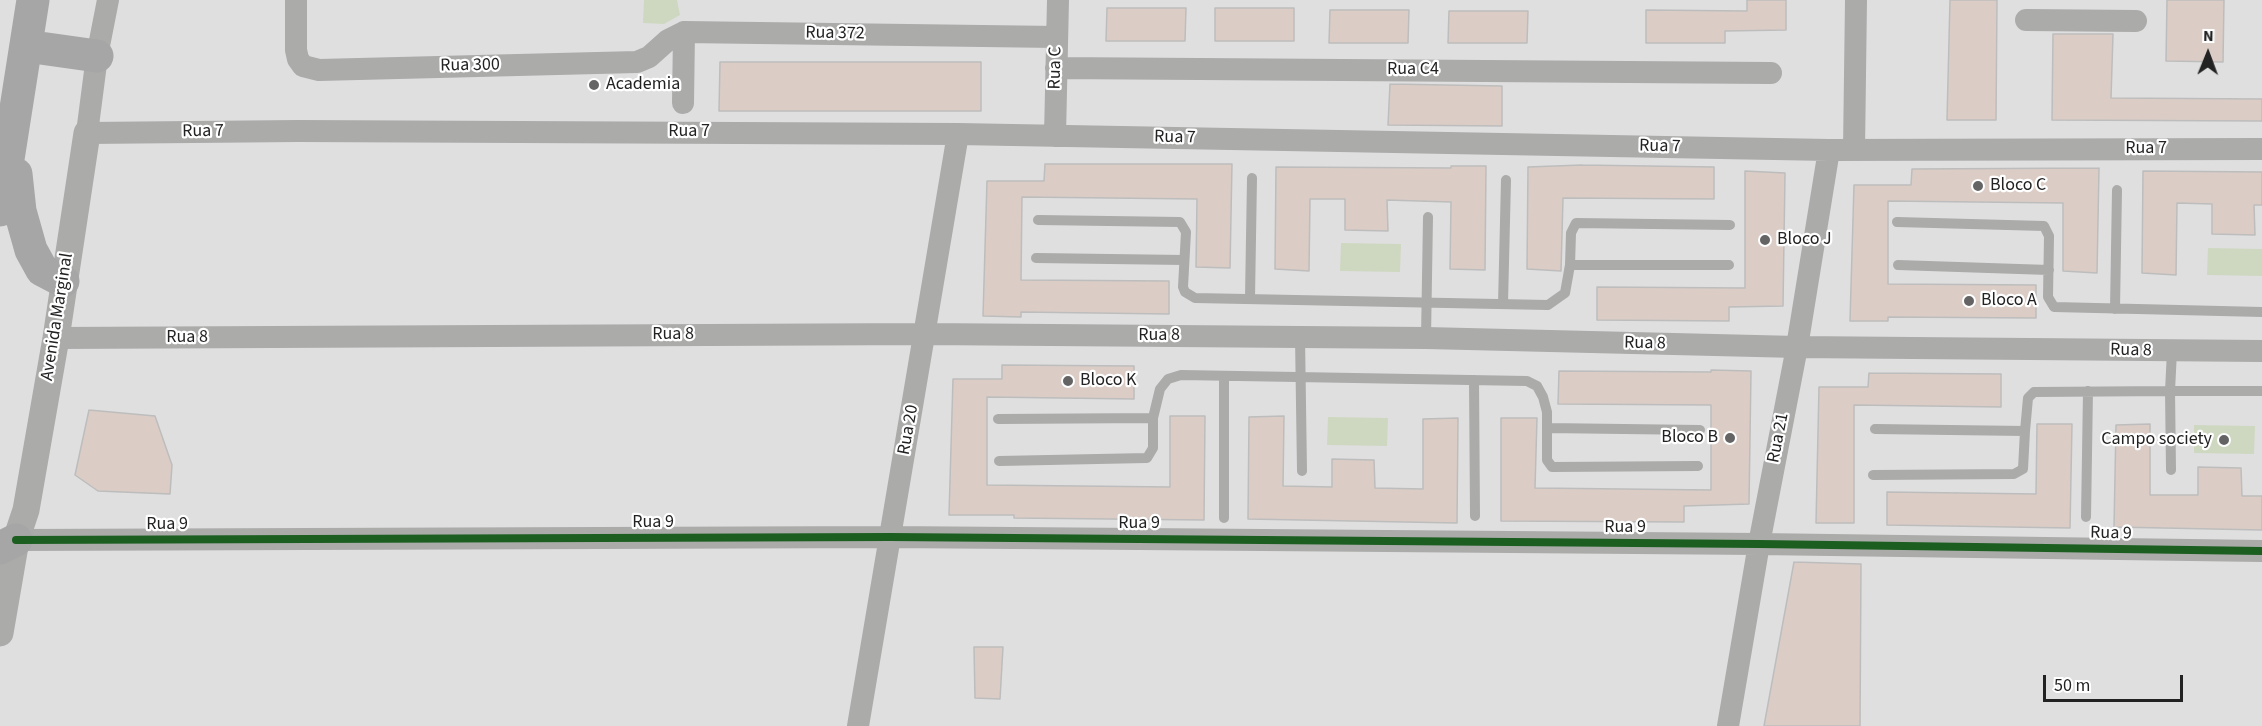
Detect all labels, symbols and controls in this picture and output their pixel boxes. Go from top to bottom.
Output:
street label: Rua 372 [805,23,865,45]
north arrow [2178,24,2238,84]
text: N [2203,25,2214,47]
street label: Rua C [1045,46,1067,90]
street label: Rua 300 [440,55,500,77]
street label: Rua C4 [1387,59,1439,81]
place label: Academia [606,74,680,96]
marker: Academia [587,78,601,92]
street label: Rua 7 [182,121,224,143]
street label: Rua 7 [668,121,710,143]
street label: Rua 7 [1154,127,1196,149]
street label: Rua 7 [1639,136,1681,158]
street label: Rua 7 [2125,138,2167,160]
place label: Bloco C [1990,175,2046,197]
marker: Bloco C [1971,179,1985,193]
place label: Bloco J [1777,229,1832,251]
marker: Bloco J [1758,233,1772,247]
street label: Avenida Marginal [37,252,79,382]
place label: Bloco A [1981,290,2037,312]
marker: Bloco A [1962,294,1976,308]
street label: Rua 8 [652,324,694,346]
street label: Rua 8 [1138,325,1180,347]
street label: Rua 8 [166,327,208,349]
street label: Rua 8 [1624,333,1666,355]
street label: Rua 8 [2110,340,2152,362]
place label: Bloco K [1080,370,1137,392]
marker: Bloco K [1061,374,1075,388]
street label: Rua 20 [894,403,924,457]
street label: Rua 21 [1764,411,1794,465]
place label: Bloco B [1661,427,1718,449]
place label: Campo society [2101,429,2212,451]
marker: Bloco B [1723,431,1737,445]
marker: Campo society [2217,433,2231,447]
street label: Rua 9 [632,512,674,534]
street label: Rua 9 [1118,513,1160,535]
street label: Rua 9 [146,514,188,536]
street label: Rua 9 [1604,517,1646,539]
street label: Rua 9 [2090,523,2132,545]
scale bar [2046,663,2186,701]
text: 50 m [2054,673,2090,698]

